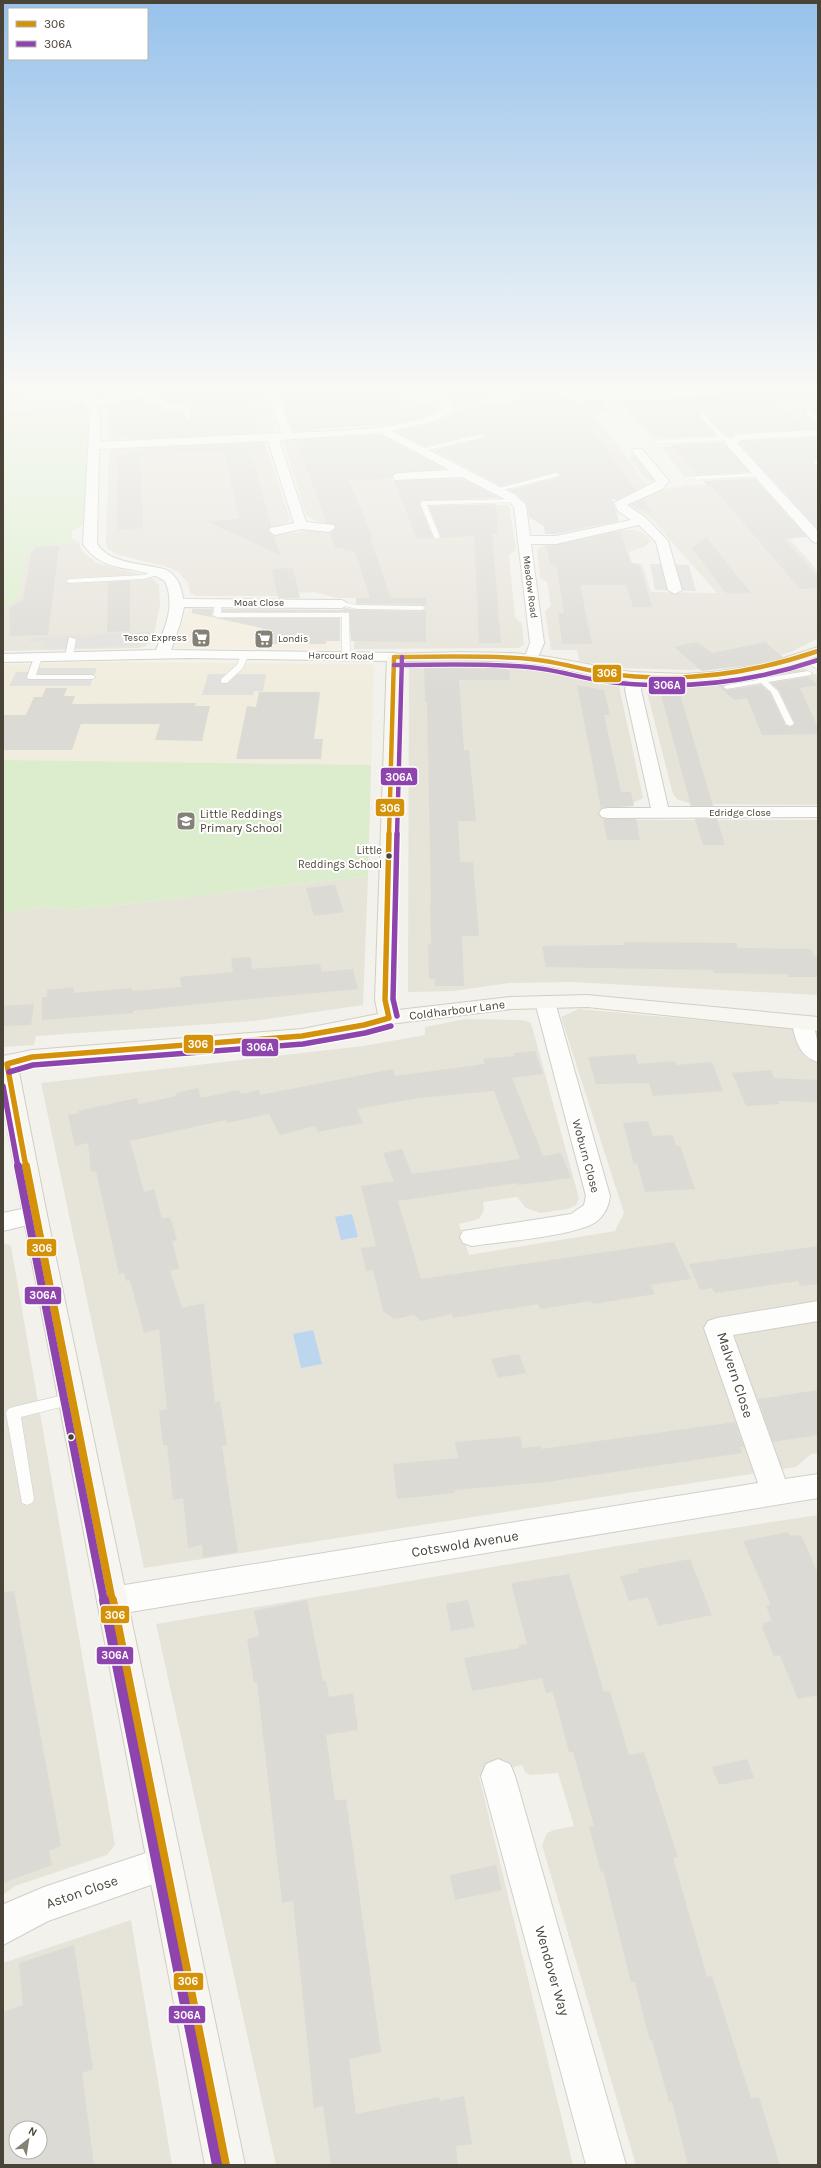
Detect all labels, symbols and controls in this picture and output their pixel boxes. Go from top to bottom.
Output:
legend [8,8,148,60]
text: 306 [44,17,65,31]
text: 306A [44,37,72,51]
street label: Meadow Road [520,555,540,619]
street label: Moat Close [234,597,284,609]
supermarket icon: Tesco Express [190,627,212,649]
supermarket icon: Londis [253,628,275,650]
place label: Tesco Express [124,632,187,644]
place label: Londis [278,633,308,645]
street label: Harcourt Road [308,649,374,663]
line badge: 306 [592,664,622,683]
text: 306 [597,667,618,680]
line badge: 306A [648,676,686,695]
text: 306A [653,679,681,692]
line badge: 306A [380,767,418,786]
text: 306A [385,771,413,784]
line badge: 306 [375,798,405,817]
text: 306 [380,802,401,815]
place label: Little Reddings Primary School [200,807,282,835]
street label: Edridge Close [709,807,771,819]
school or university icon: Little Reddings Primary School [175,810,197,832]
place label: Little Reddings School [298,844,382,871]
marker: Little Reddings School [384,851,394,861]
street label: Coldharbour Lane [408,997,506,1023]
line badge: 306 [183,1034,214,1054]
text: 306 [188,1038,209,1051]
line badge: 306A [241,1038,279,1057]
text: 306A [246,1041,274,1054]
street label: Woburn Close [569,1118,603,1194]
line badge: 306 [26,1238,57,1257]
text: 306 [32,1242,53,1255]
line badge: 306A [24,1286,62,1305]
text: 306A [29,1289,57,1302]
street label: Malvern Close [713,1330,757,1420]
unlabelled marker [66,1432,76,1442]
street label: Cotswold Avenue [410,1527,520,1561]
line badge: 306 [100,1605,130,1624]
text: 306 [105,1609,126,1622]
line badge: 306A [96,1646,134,1665]
text: 306A [101,1649,129,1662]
street label: Aston Close [44,1872,120,1912]
street label: Wendover Way [531,1924,573,2018]
line badge: 306 [173,1972,204,1991]
text: 306 [178,1975,199,1988]
line badge: 306A [168,2005,206,2024]
text: 306A [173,2009,201,2022]
north arrow [8,2120,48,2160]
text: N [26,2124,39,2139]

